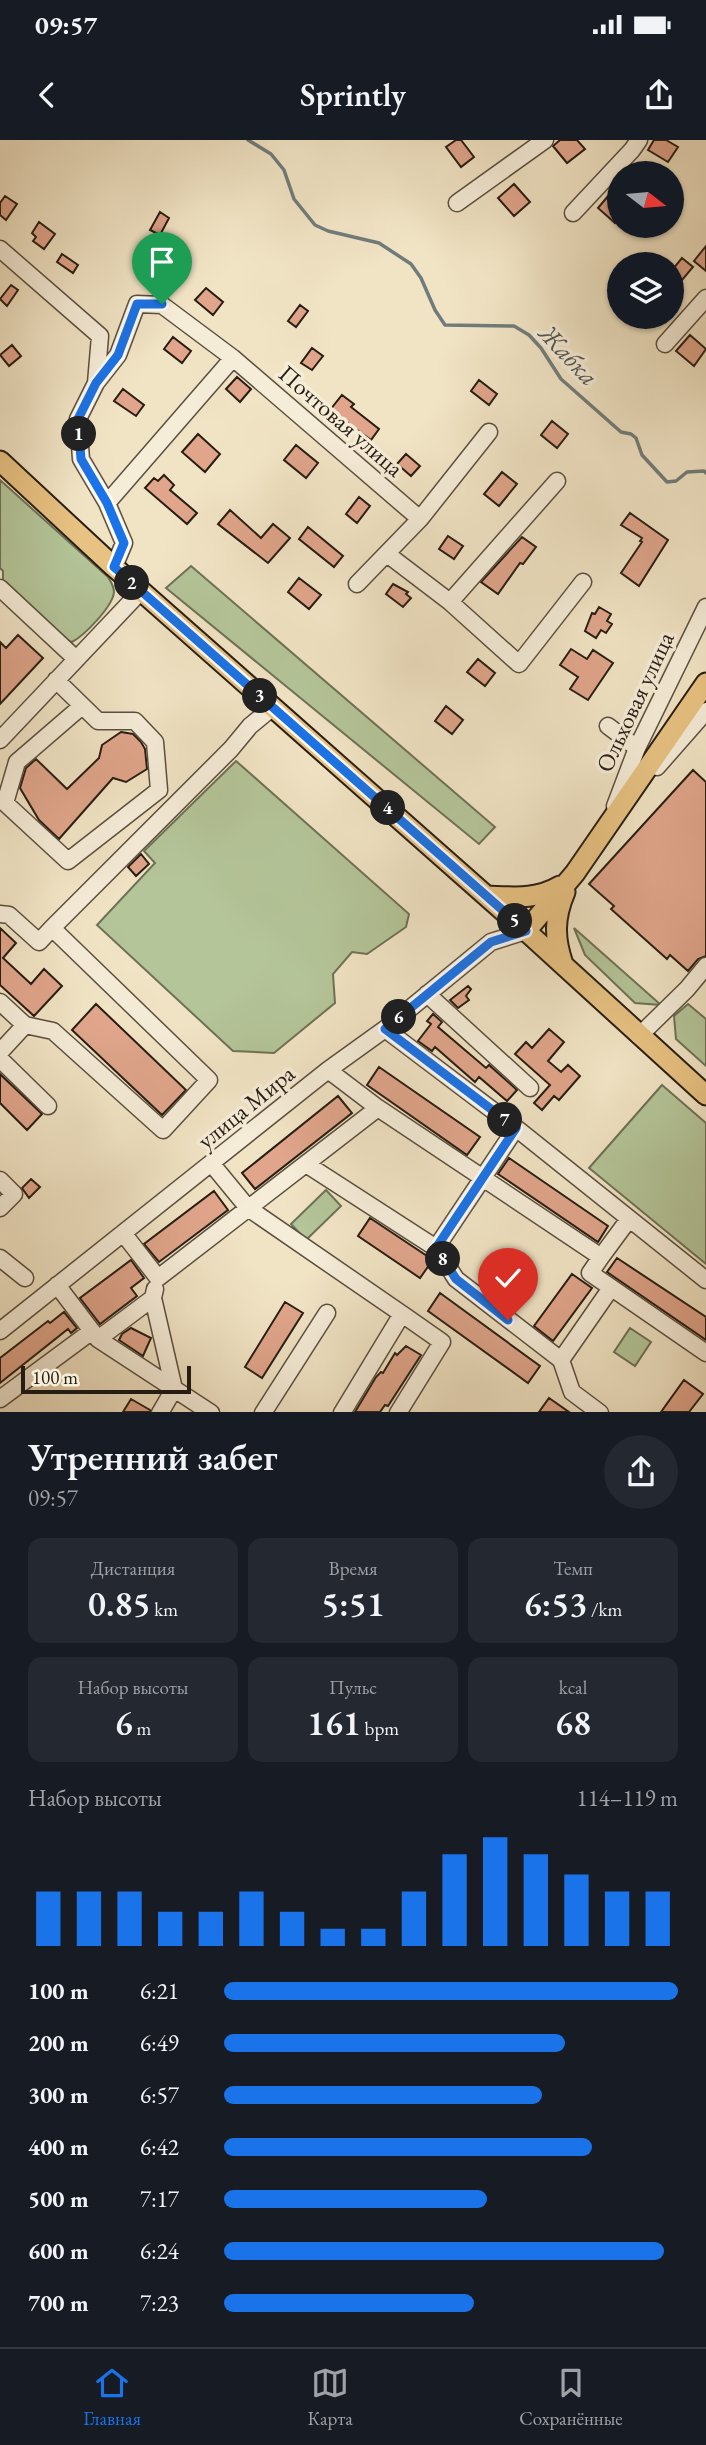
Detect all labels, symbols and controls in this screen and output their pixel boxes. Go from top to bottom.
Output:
text: 09:57 [35,8,97,42]
text: Sprintly [300,74,406,116]
icon: back [28,76,66,114]
icon: share [640,76,678,114]
north arrow [607,161,684,238]
map controls [607,161,684,329]
pin [132,232,192,304]
icon: arrive [143,243,181,281]
button: layers [607,252,684,329]
water label: Жабка [531,316,606,393]
street label: Почтовая улица [272,358,411,484]
pin: 1 [62,416,96,452]
text: 1 [73,421,84,446]
pin: 2 [114,566,150,600]
text: 2 [126,570,137,595]
street label: Ольховая улица [589,626,681,777]
pin: 3 [243,678,278,714]
text: 3 [254,683,265,708]
pin: 4 [370,790,406,826]
text: 4 [382,795,393,820]
pin: 5 [498,904,532,938]
text: 5 [509,908,520,933]
pin: 6 [382,1000,416,1034]
text: 6 [393,1004,404,1029]
street label: улица Мира [191,1058,301,1155]
pin: 7 [488,1102,522,1138]
text: 7 [499,1107,510,1132]
pin: 8 [426,1242,460,1276]
text: 8 [437,1246,448,1271]
pin [478,1248,538,1320]
icon: check [489,1259,527,1297]
scale bar [21,1364,191,1395]
text: 100 m [32,1365,78,1390]
text: Утренний забег [28,1432,278,1481]
button: share [604,1435,678,1509]
text: 09:57 [28,1483,78,1513]
text: Дистанция [91,1556,175,1581]
text: Время [329,1556,377,1581]
text: Темп [553,1556,593,1581]
text: 0.85 [88,1581,150,1626]
text: 5:51 [321,1581,385,1626]
text: 6:53 [524,1581,587,1626]
text: km [150,1597,178,1622]
text: /km [587,1597,622,1622]
text: Набор высоты [78,1675,188,1700]
text: Пульс [329,1675,377,1700]
text: kcal [559,1675,587,1700]
text: 6 [115,1700,133,1745]
text: 161 [307,1700,361,1745]
text: 68 [555,1700,591,1745]
text: m [133,1716,151,1741]
text: bpm [361,1716,399,1741]
text: Набор высоты [28,1783,162,1813]
text: 114–119 m [577,1783,678,1813]
text: 100 m [28,1976,89,2006]
text: 6:21 [140,1976,179,2006]
text: 200 m [28,2028,89,2058]
text: 6:49 [140,2028,179,2058]
text: 300 m [28,2080,89,2110]
text: 6:57 [140,2080,179,2110]
text: 400 m [28,2132,89,2162]
text: 6:42 [140,2132,179,2162]
text: 500 m [28,2184,89,2214]
text: 7:17 [140,2184,179,2214]
text: 600 m [28,2236,89,2266]
text: 6:24 [140,2236,179,2266]
text: 700 m [28,2288,89,2318]
text: 7:23 [140,2288,179,2318]
tab: Главная [83,2364,141,2431]
tab: Карта [307,2364,353,2431]
tab: Сохранённые [519,2364,623,2431]

